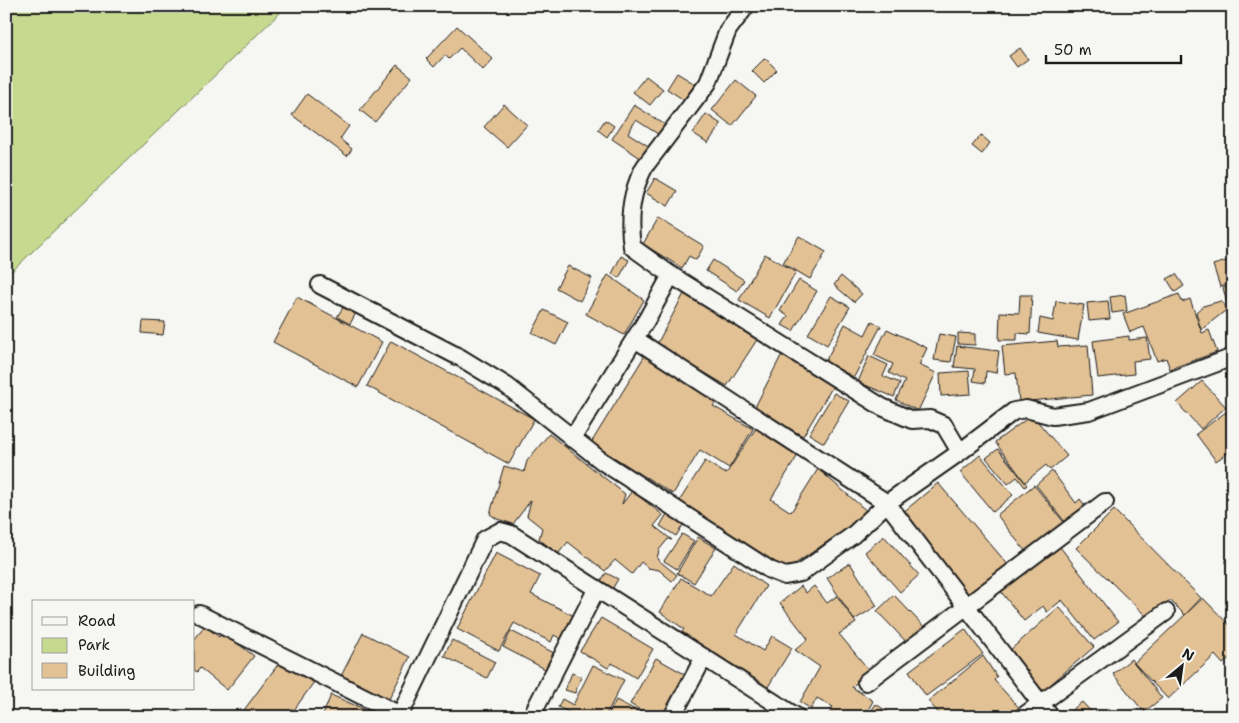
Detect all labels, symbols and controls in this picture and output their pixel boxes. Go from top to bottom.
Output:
scale bar [1046,32,1182,64]
text: 50 m [1054,40,1092,60]
legend [32,600,195,690]
text: Road [78,611,116,631]
text: Park [78,635,110,655]
north arrow [1156,640,1206,690]
text: N [1179,644,1198,665]
text: Building [78,661,135,681]

